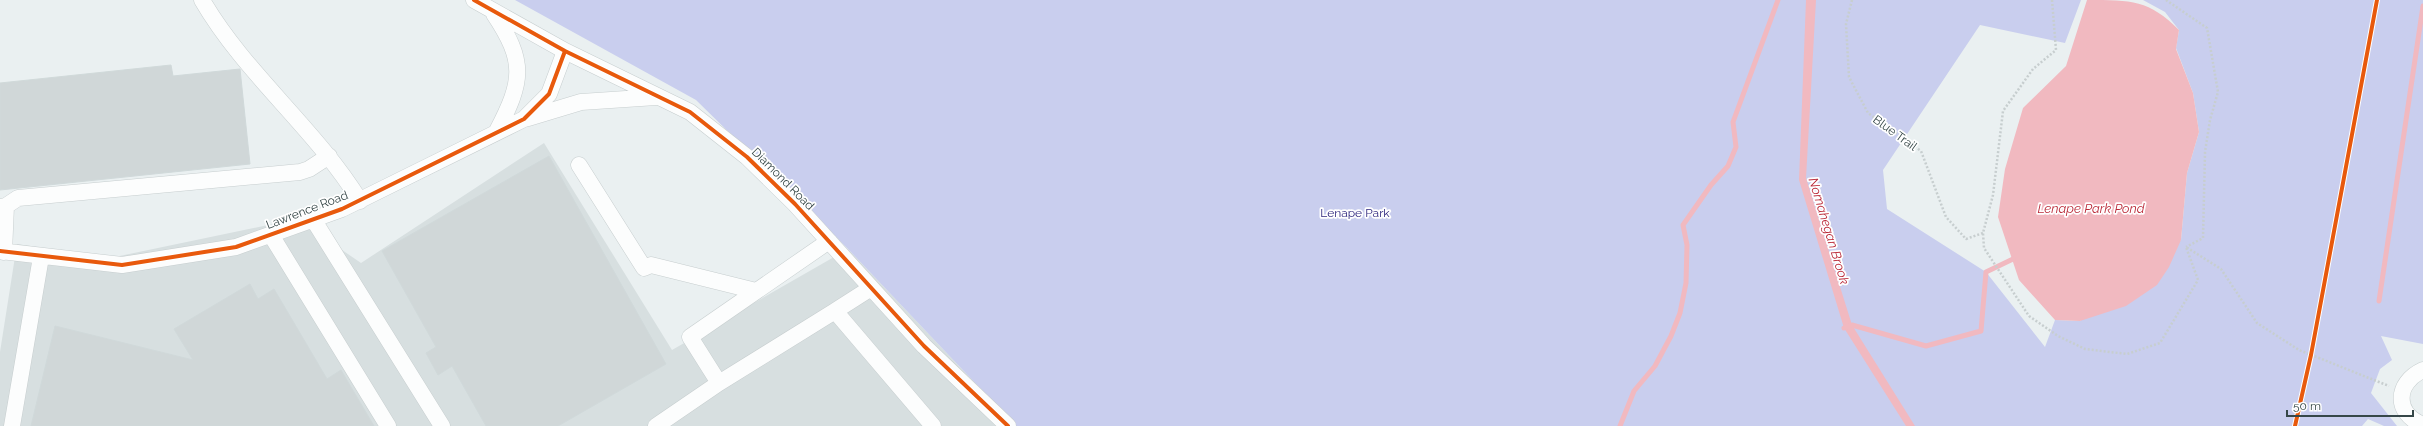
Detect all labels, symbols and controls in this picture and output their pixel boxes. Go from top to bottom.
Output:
street label: Blue Trail [1870,112,1920,154]
street label: Diamond Road [749,145,817,213]
water label: Nomahegan Brook [1806,176,1852,286]
street label: Lawrence Road [264,188,350,232]
water label: Lenape Park Pond [2037,201,2145,216]
park label: Lenape Park [1320,206,1390,220]
scale bar [2287,392,2413,418]
text: 50 m [2293,399,2321,413]

